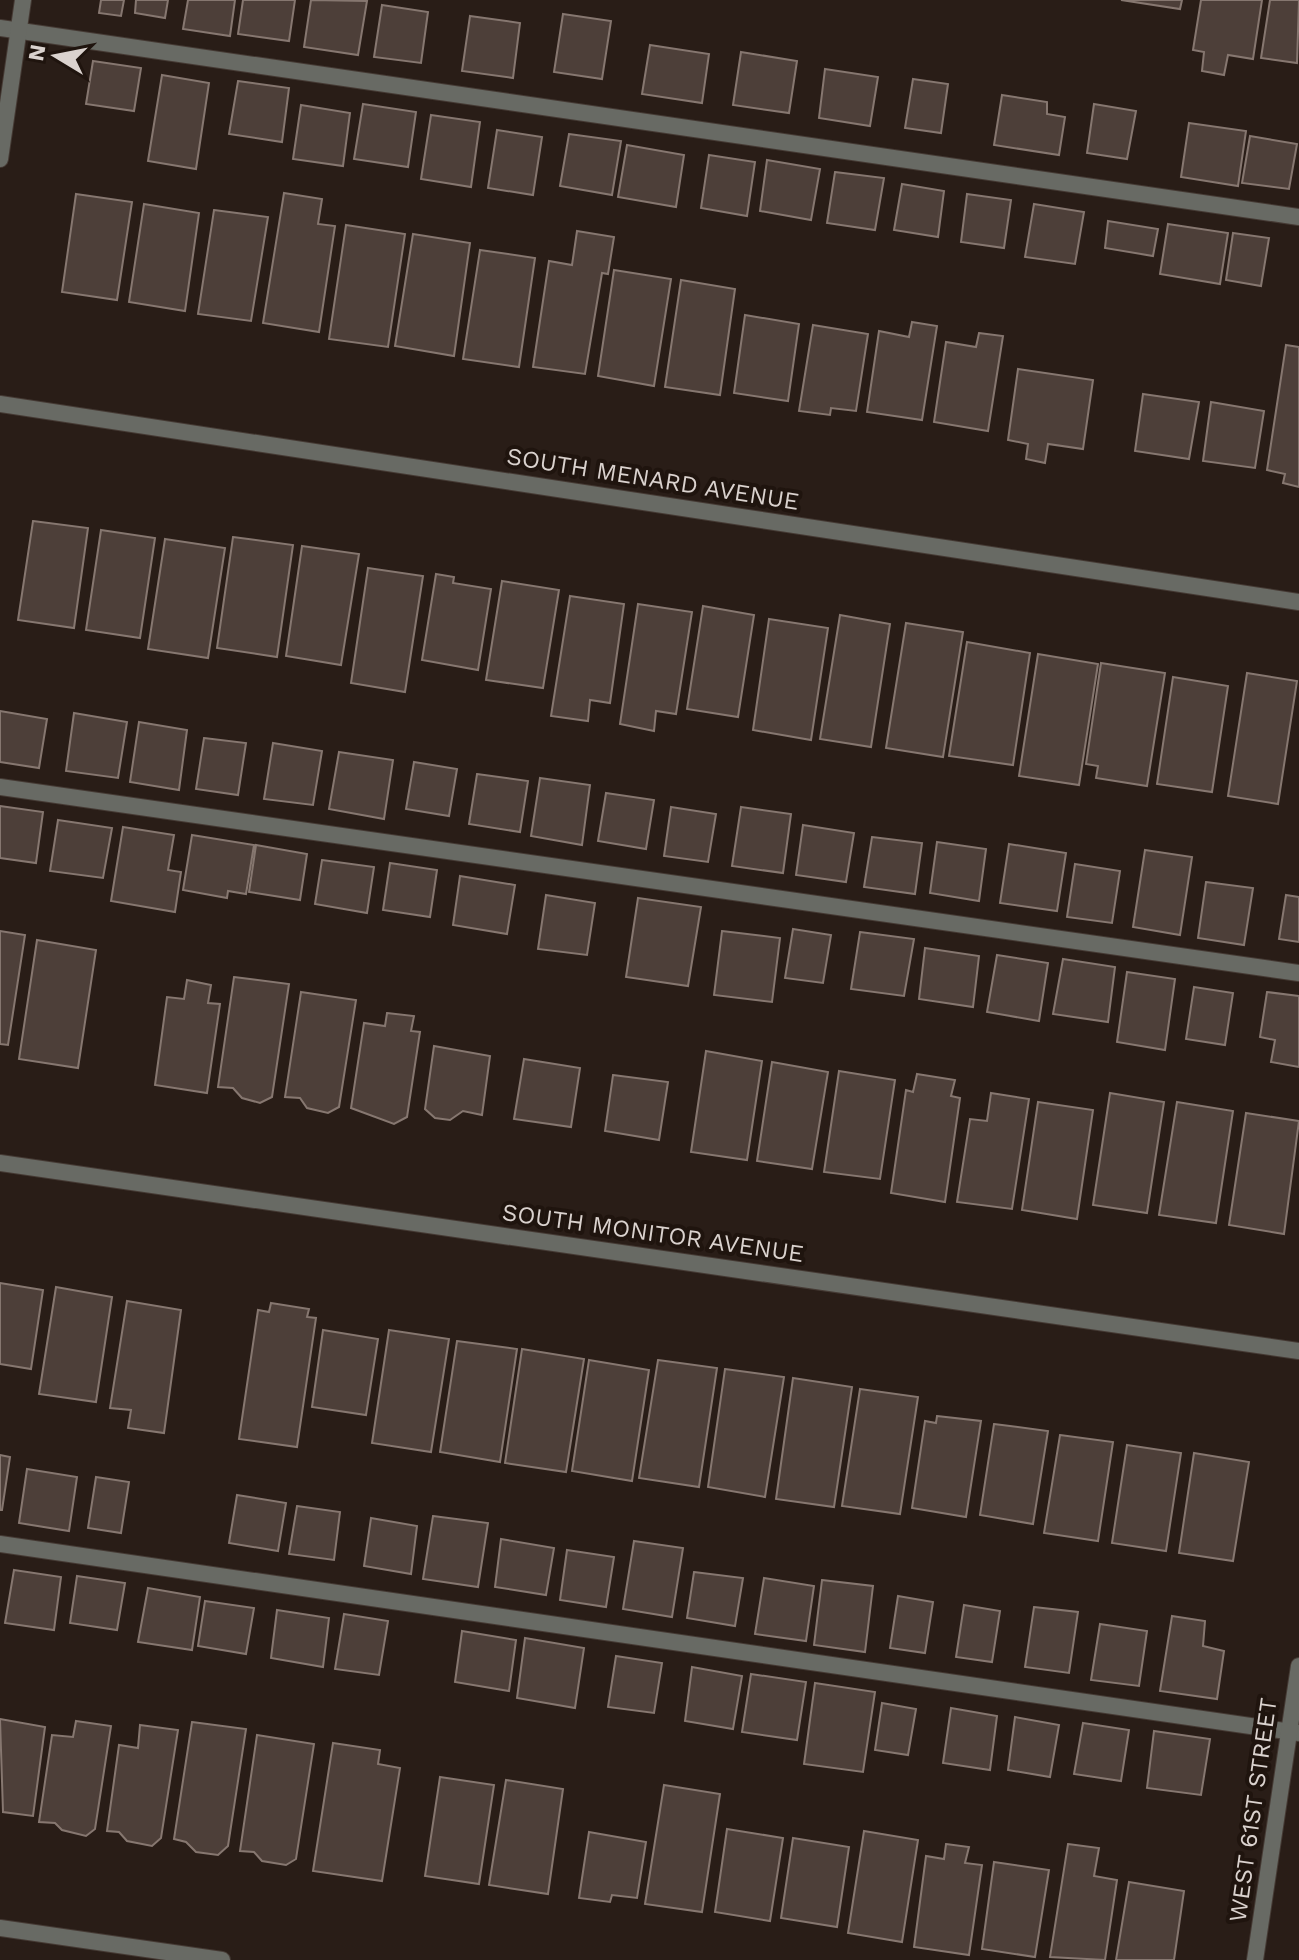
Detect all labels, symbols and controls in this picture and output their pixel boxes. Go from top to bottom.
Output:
north arrow [16,16,96,96]
text: N [23,42,51,63]
street label: SOUTH MENARD AVENUE [505,442,801,516]
street label: SOUTH MONITOR AVENUE [500,1198,806,1268]
street label: WEST 61ST STREET [1223,1696,1283,1924]

